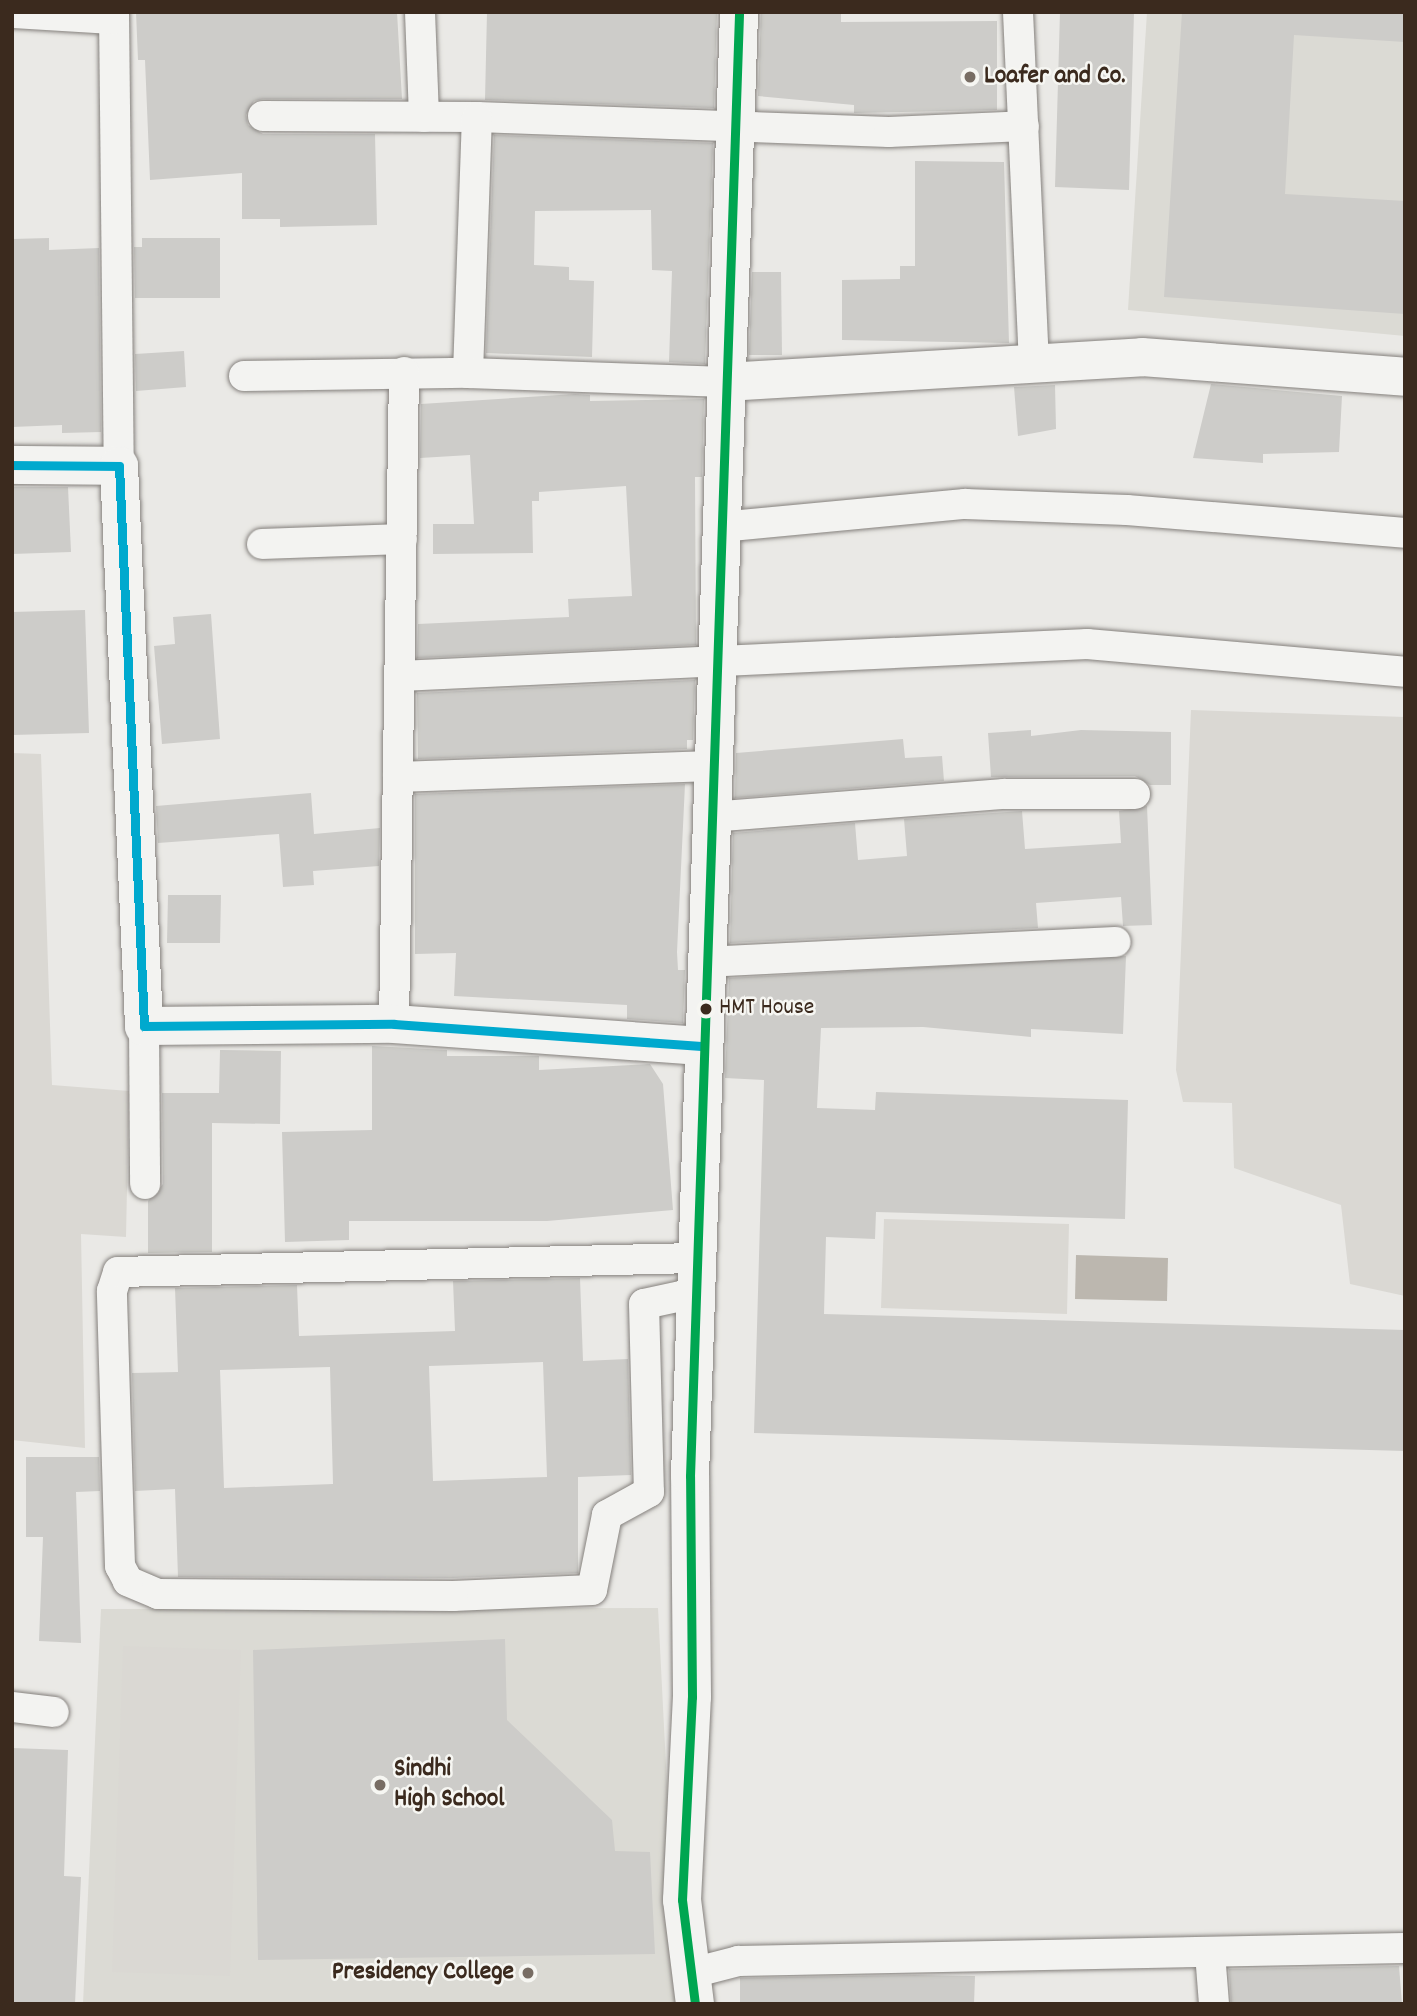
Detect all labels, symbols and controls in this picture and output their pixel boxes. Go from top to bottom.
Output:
place label: Loafer and Co. [984,61,1126,93]
marker: Loafer and Co. [962,69,978,85]
place label: HMT House [719,995,814,1023]
marker: HMT House [699,1002,713,1016]
place label: Sindhi High School [394,1754,504,1816]
marker: Sindhi High School [372,1777,388,1793]
place label: Presidency College [332,1957,514,1989]
marker: Presidency College [520,1965,536,1981]

